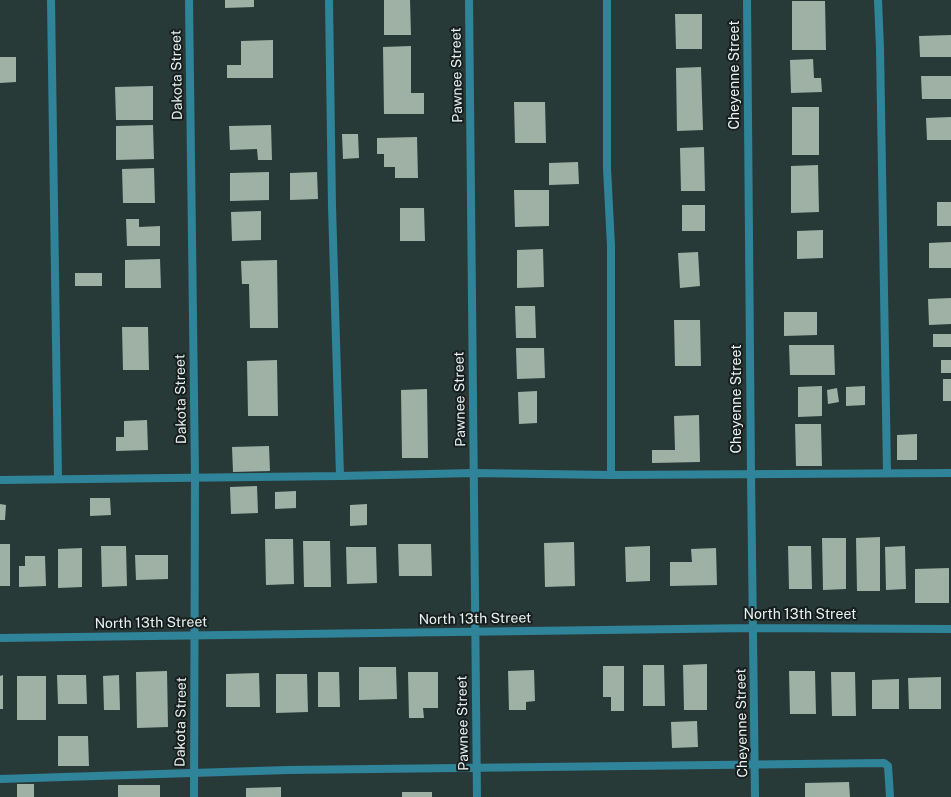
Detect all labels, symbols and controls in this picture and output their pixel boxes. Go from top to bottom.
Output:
street label: Cheyenne Street [727,20,743,130]
street label: Pawnee Street [448,27,466,123]
street label: Dakota Street [168,30,186,120]
street label: Cheyenne Street [729,344,745,454]
street label: Pawnee Street [451,351,469,447]
street label: Dakota Street [172,354,190,444]
street label: North 13th Street [744,607,856,623]
street label: North 13th Street [418,610,532,628]
street label: North 13th Street [94,614,208,632]
street label: Cheyenne Street [733,668,751,778]
street label: Pawnee Street [454,675,472,771]
street label: Dakota Street [172,677,190,767]

